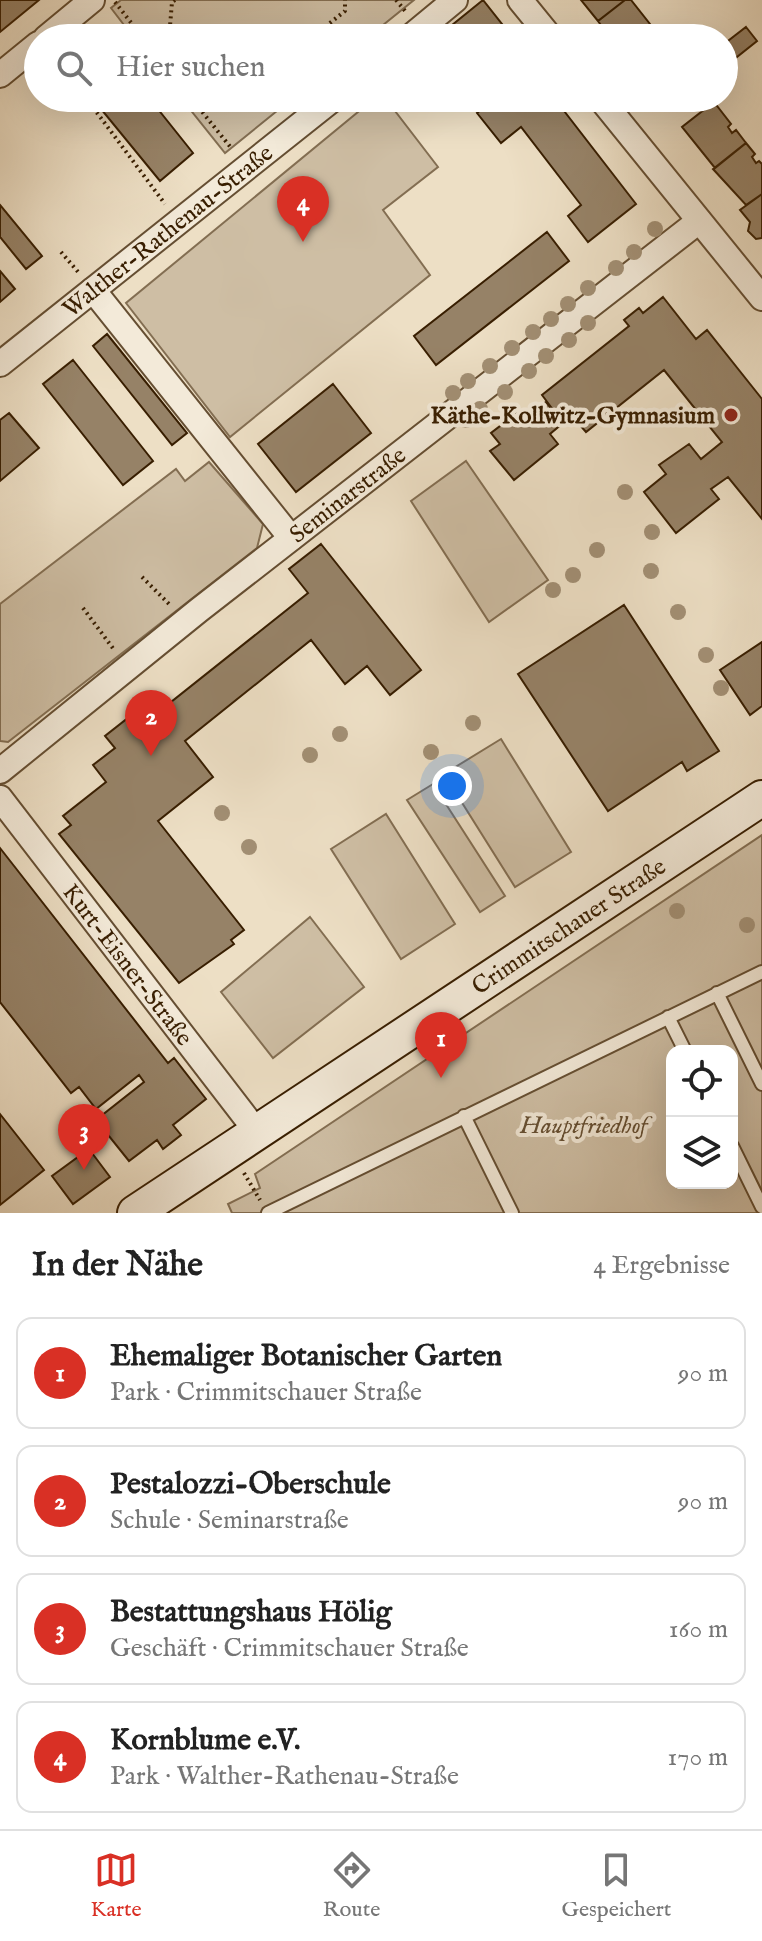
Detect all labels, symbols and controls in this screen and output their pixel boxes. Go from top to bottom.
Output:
search box [24,24,738,112]
icon: search [52,46,96,90]
text: Hier suchen [116,49,266,87]
street label: Walther-Rathenau-Straße [57,139,280,325]
pin: 4 [277,176,329,242]
place label: Käthe-Kollwitz-Gymnasium [431,401,715,432]
marker: Käthe-Kollwitz-Gymnasium [722,406,740,424]
street label: Seminarstraße [284,441,413,551]
pin: 2 [125,690,177,756]
your location [432,766,472,806]
street label: Crimmitschauer Straße [466,852,672,1003]
street label: Kurt-Eisner-Straße [55,878,199,1053]
pin: 1 [415,1012,467,1078]
map controls [666,1045,738,1189]
button: locate [666,1045,738,1117]
pin: 3 [58,1104,110,1170]
park label: Hauptfriedhof [519,1111,653,1142]
button: layers [666,1117,738,1189]
text: In der Nähe [32,1244,203,1287]
text: 4 Ergebnisse [593,1249,730,1282]
text: Ehemaliger Botanischer Garten [110,1338,502,1376]
text: 1 [55,1357,65,1390]
text: 90 m [678,1357,728,1390]
text: Park · Crimmitschauer Straße [110,1376,422,1409]
text: Pestalozzi-Oberschule [110,1466,391,1504]
text: 2 [54,1485,66,1518]
text: 90 m [678,1485,728,1518]
text: Schule · Seminarstraße [110,1504,349,1537]
text: Bestattungshaus Hölig [110,1594,392,1632]
text: 3 [55,1613,65,1646]
text: 160 m [669,1613,728,1646]
text: Geschäft · Crimmitschauer Straße [110,1632,469,1665]
text: Kornblume e.V. [110,1722,301,1760]
text: 4 [54,1741,66,1774]
text: 170 m [668,1741,728,1774]
text: Park · Walther-Rathenau-Straße [110,1760,459,1793]
tab: Karte [91,1848,142,1924]
tab: Route [323,1848,380,1924]
tab: Gespeichert [561,1848,671,1924]

